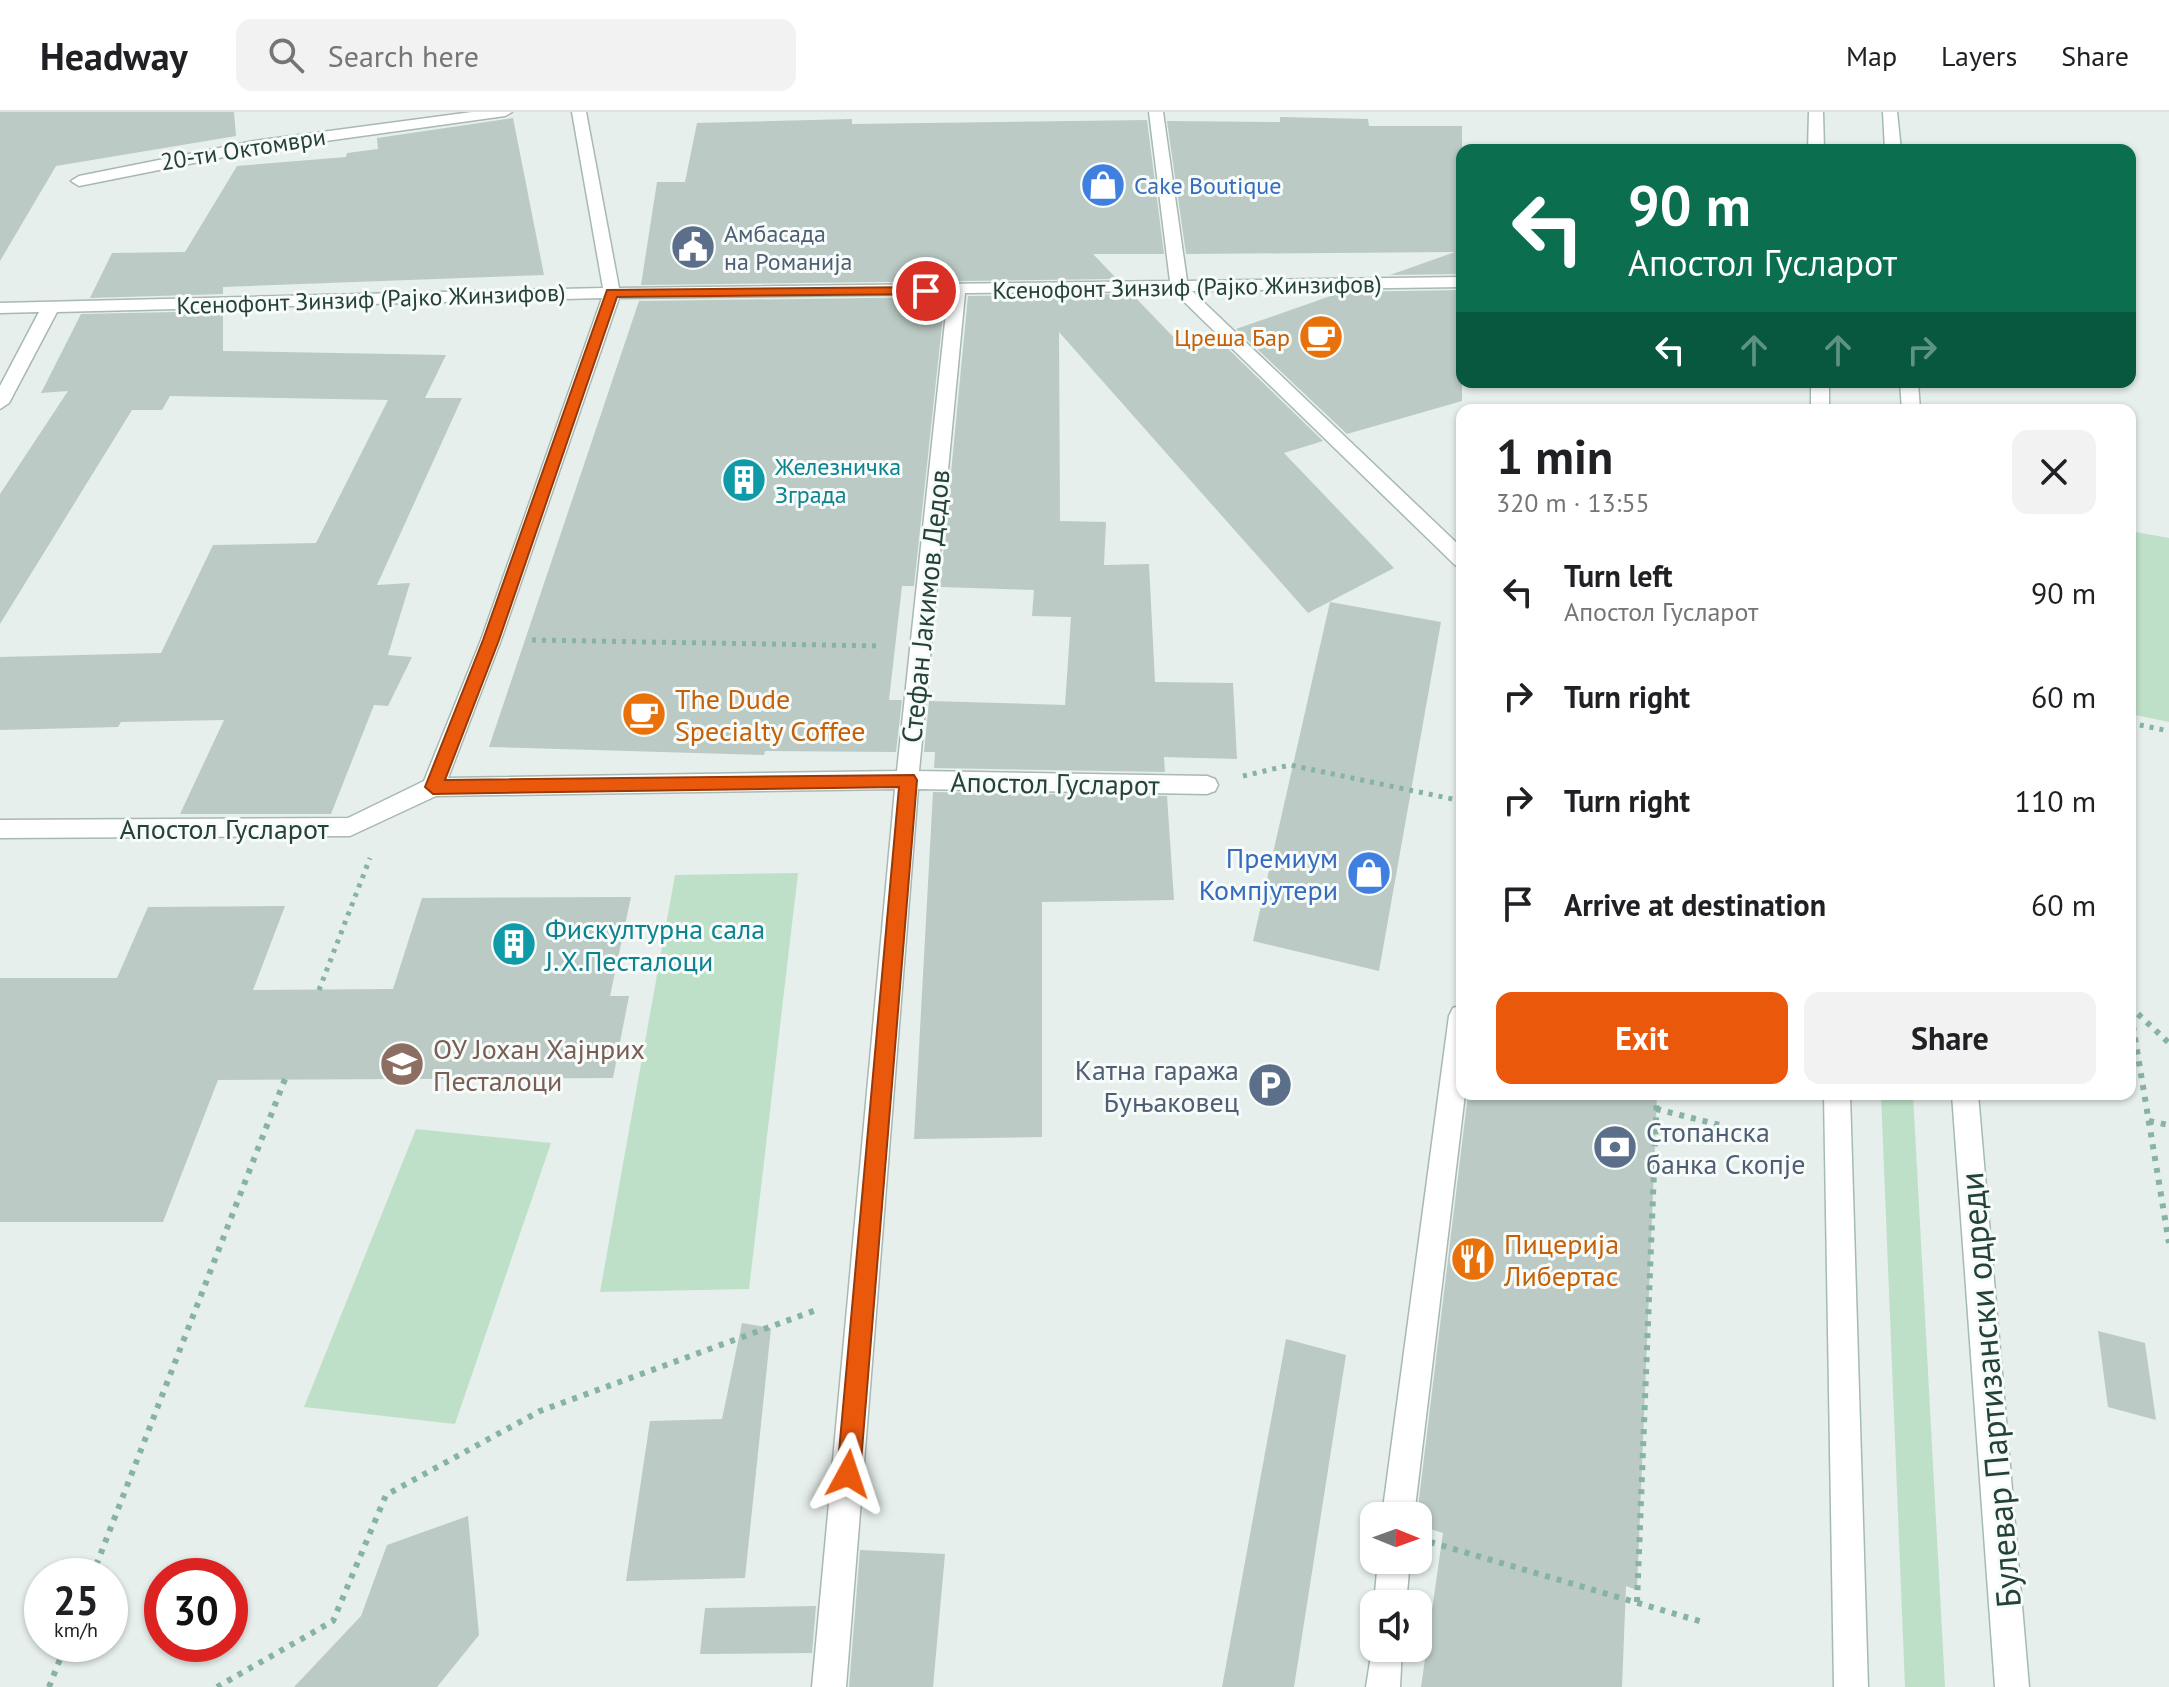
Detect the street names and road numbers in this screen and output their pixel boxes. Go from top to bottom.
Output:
street label: 20-ти Октомври [158,121,328,177]
street label: Ксенофонт Зинзиф (Рајко Жинзифов) [992,268,1382,306]
street label: Ксенофонт Зинзиф (Рајко Жинзифов) [176,277,566,321]
street label: Стефан Јакимов Дедов [892,467,958,745]
street label: Апостол Гусларот [950,763,1161,803]
street label: Апостол Гусларот [119,810,329,847]
street label: Булевар Партизански одреди [1948,1171,2030,1609]

